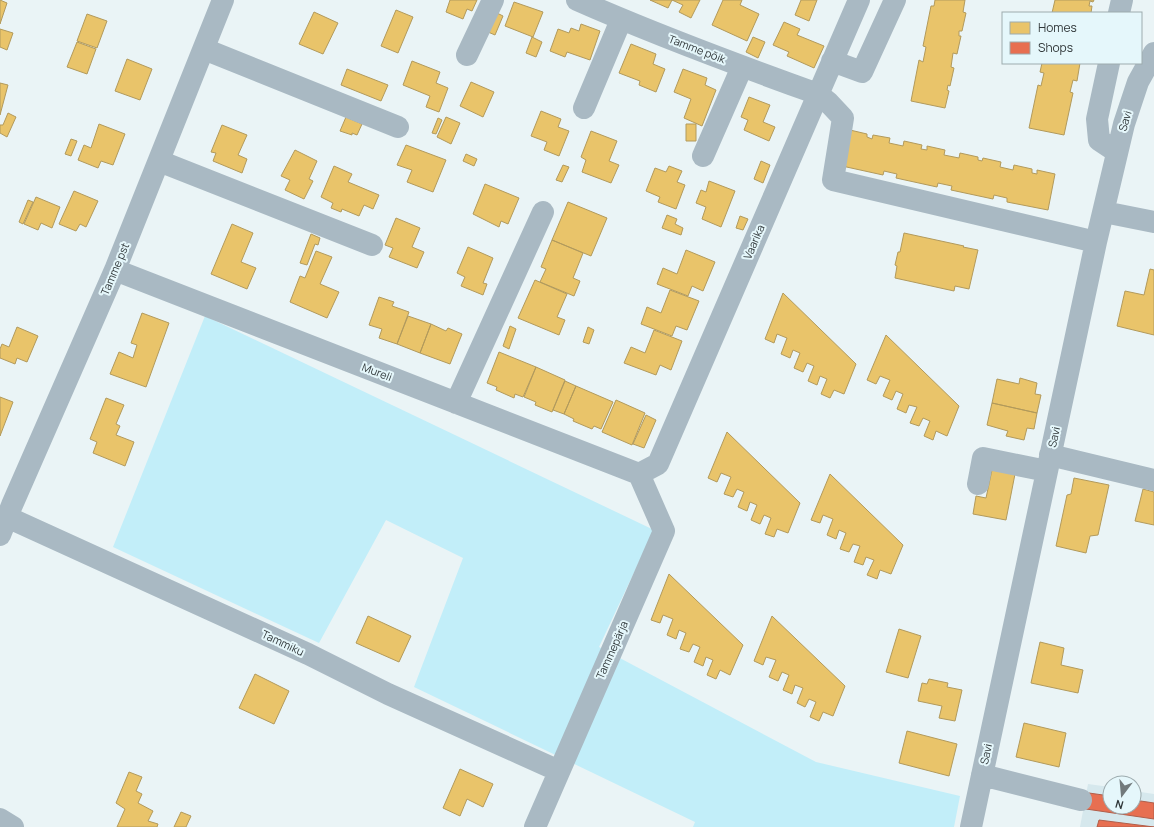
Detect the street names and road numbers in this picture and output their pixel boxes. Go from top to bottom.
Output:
street label: Tamme põik [666,31,728,67]
street label: Savi [1114,109,1135,133]
street label: Vaarika [740,222,768,262]
street label: Tamme pst [97,240,132,297]
street label: Mureli [360,359,394,384]
street label: Savi [1044,425,1063,449]
street label: Tammepärja [592,618,631,681]
street label: Tammiku [260,626,307,659]
street label: Savi [976,742,995,766]

